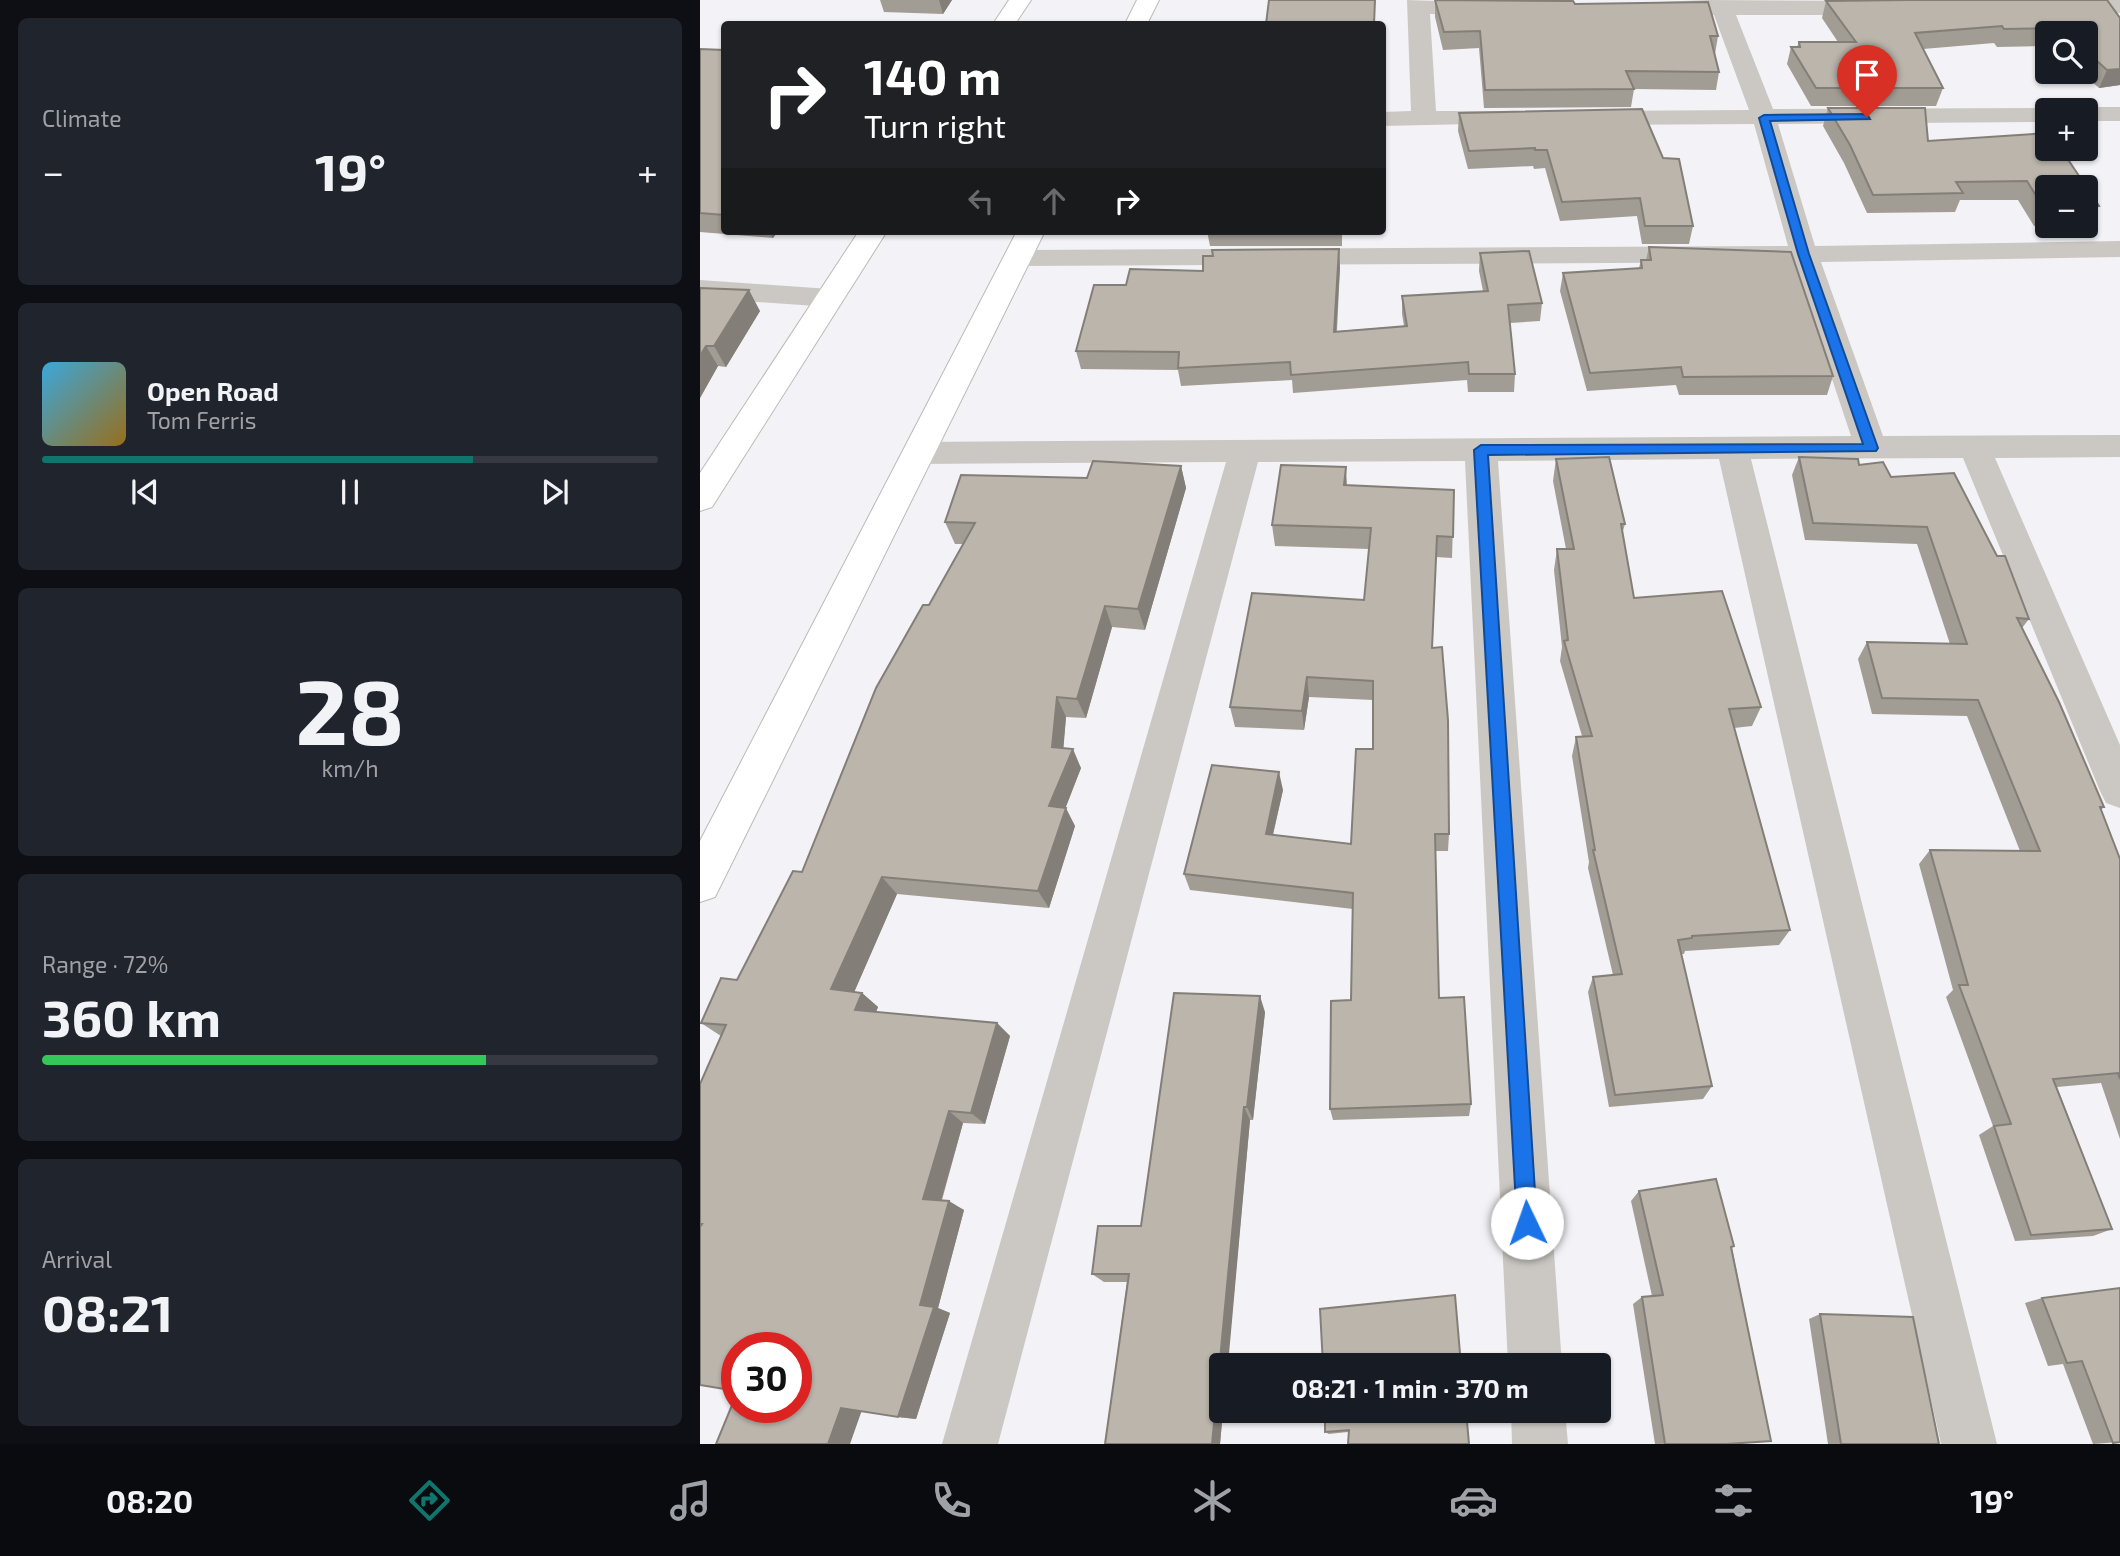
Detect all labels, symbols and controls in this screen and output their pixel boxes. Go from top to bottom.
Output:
map controls [2035,21,2098,238]
button: search [2035,21,2098,84]
pin [1837,45,1897,117]
text: 140 m [864,46,1001,105]
icon: right [749,49,840,140]
icon: arrive [1848,56,1886,94]
button: + [2035,98,2098,161]
text: Climate [42,104,122,132]
text: Turn right [864,106,1006,144]
text: 19° [315,139,386,201]
text: − [42,148,64,194]
text: + [637,148,658,194]
button: − [2035,175,2098,238]
icon: left [962,182,1000,220]
icon: ahead [1035,182,1073,220]
icon: right [1108,182,1146,220]
text: Open Road [147,375,279,406]
text: Tom Ferris [147,406,256,434]
icon: previous [126,473,164,511]
icon: pause [331,473,369,511]
icon: next [536,473,574,511]
text: 28 [295,654,405,763]
text: km/h [321,754,379,782]
text: Range · 72% [42,950,168,978]
text: 360 km [42,985,221,1047]
position arrow [1490,1186,1564,1260]
text: Arrival [42,1245,112,1273]
text: 08:21 [42,1280,173,1342]
speed limit sign: 30 [721,1332,812,1423]
text: 08:21 · 1 min · 370 m [1291,1372,1529,1403]
icon: directions [405,1476,454,1525]
icon: music [666,1476,715,1525]
icon: phone [927,1476,976,1525]
icon: climate [1188,1476,1237,1525]
icon: car [1449,1476,1498,1525]
icon: filters [1709,1476,1758,1525]
text: 08:20 [106,1481,193,1519]
text: 19° [1970,1481,2014,1519]

